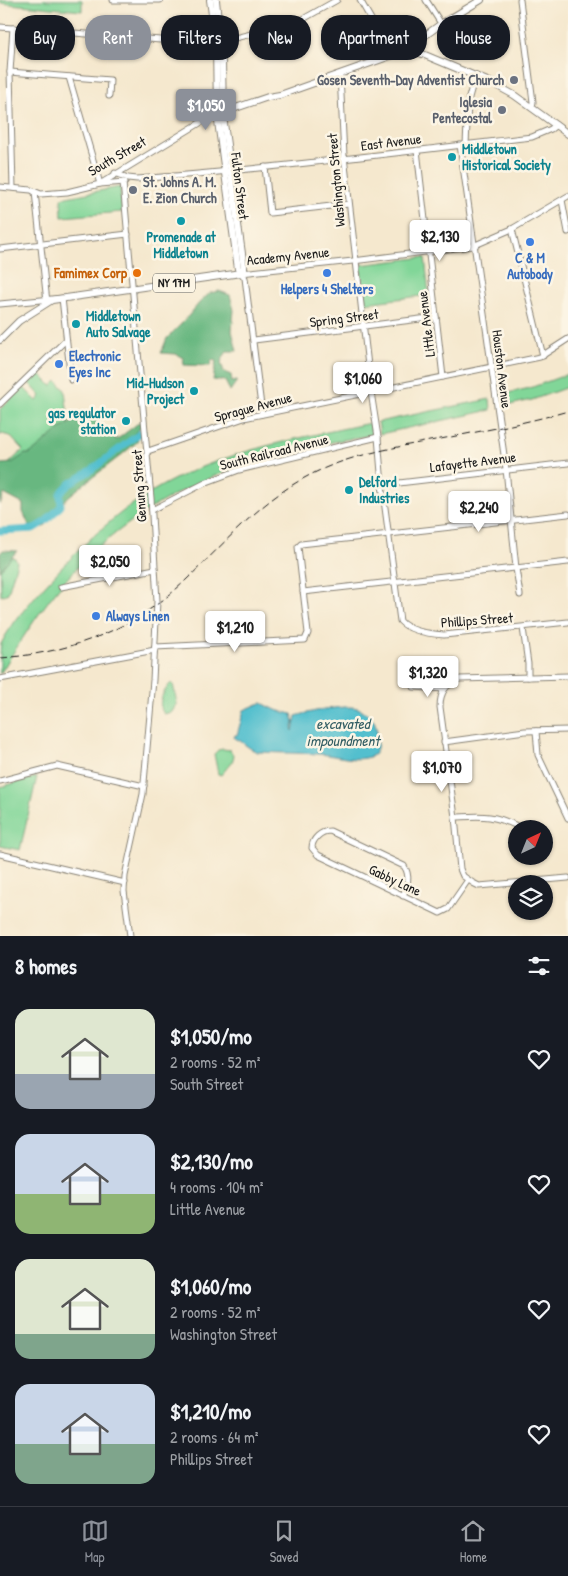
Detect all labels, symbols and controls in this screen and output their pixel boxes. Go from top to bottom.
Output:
chip: Buy [15,15,75,60]
chip: Rent [85,15,151,60]
chip: Filters [161,15,239,60]
chip: New [249,15,311,60]
chip: Apartment [321,15,427,60]
chip: House [437,15,510,60]
place label: Gosen Seventh-Day Adventist Church [317,70,504,91]
marker: Gosen Seventh-Day Adventist Church [508,74,520,86]
pin: $1,050 [165,88,247,131]
place label: Iglesia Pentecostal [432,92,492,127]
text: $1,050 [187,94,225,116]
marker: Iglesia Pentecostal [496,104,508,116]
street label: East Avenue [360,128,423,155]
street label: South Street [84,131,149,180]
street label: Washington Street [322,132,350,228]
place label: Middletown Historical Society [462,139,551,176]
street label: Fulton Street [227,150,254,221]
marker: Middletown Historical Society [446,151,458,163]
place label: St. Johns A. M. E. Zion Church [143,172,217,207]
marker: St. Johns A. M. E. Zion Church [127,184,139,196]
marker: Promenade at Middletown [175,215,187,227]
pin: $2,130 [399,220,481,262]
text: $2,130 [421,225,459,247]
place label: Promenade at Middletown [146,227,217,262]
marker: C & M Autobody [524,236,536,248]
street label: Academy Avenue [246,242,331,270]
place label: C & M Autobody [507,248,553,285]
place label: Famimex Corp [53,263,128,284]
marker: Famimex Corp [131,267,143,279]
marker: Helpers 4 Shelters [321,267,333,279]
road number: NY 17M [153,274,195,292]
place label: Helpers 4 Shelters [281,279,374,300]
street label: Little Avenue [412,290,439,358]
street label: Spring Street [308,304,380,332]
place label: Middletown Auto Salvage [86,306,151,343]
marker: Middletown Auto Salvage [70,318,82,330]
street label: Houston Avenue [488,329,517,410]
place label: Electronic Eyes Inc [69,346,121,383]
marker: Electronic Eyes Inc [53,358,65,370]
pin: $1,060 [322,362,404,404]
text: $1,060 [344,367,382,389]
place label: Mid-Hudson Project [126,373,185,409]
marker: Mid-Hudson Project [188,385,200,397]
street label: Sprague Avenue [212,387,294,427]
place label: gas regulator station [48,403,117,438]
marker: gas regulator station [120,415,132,427]
street label: South Railroad Avenue [218,429,330,474]
street label: Lafayette Avenue [429,447,518,477]
street label: Genung Street [126,449,152,523]
place label: Delford Industries [359,472,410,507]
marker: Delford Industries [343,484,355,496]
pin: $2,240 [438,490,520,533]
text: $2,240 [459,496,499,518]
pin: $2,050 [69,544,151,587]
text: $2,050 [90,550,130,572]
place label: Always Linen [106,606,170,627]
street label: Phillips Street [440,607,514,632]
marker: Always Linen [90,610,102,622]
pin: $1,210 [194,610,276,653]
text: $1,210 [216,616,254,638]
pin: $1,320 [387,656,469,698]
text: $1,320 [409,661,447,683]
water label: excavated impoundment [307,713,382,751]
pin: $1,070 [401,750,483,793]
text: $1,070 [422,756,462,778]
north arrow [508,820,552,865]
map controls [508,820,553,920]
street label: Gabby Lane [366,859,425,901]
button: layers [508,875,553,920]
text: 8 homes [15,952,77,981]
icon: filters [525,952,553,980]
text: $1,050/mo [170,1022,252,1051]
icon: home [55,1029,115,1089]
icon: heart [525,1045,553,1073]
text: 2 rooms · 52 m² [170,1051,260,1073]
text: South Street [170,1073,243,1095]
text: $2,130/mo [170,1147,253,1176]
icon: home [55,1154,115,1214]
icon: heart [525,1170,553,1198]
text: 4 rooms · 104 m² [170,1176,264,1198]
text: Little Avenue [170,1198,245,1220]
text: $1,060/mo [170,1272,251,1301]
icon: home [55,1279,115,1339]
icon: heart [525,1295,553,1323]
text: 2 rooms · 52 m² [170,1301,260,1323]
text: Washington Street [170,1323,277,1345]
text: $1,210/mo [170,1397,251,1426]
icon: home [55,1404,115,1464]
icon: heart [525,1420,553,1448]
text: 2 rooms · 64 m² [170,1426,258,1448]
text: Phillips Street [170,1448,252,1470]
tab: Map [81,1517,109,1566]
tab: Saved [270,1517,298,1566]
tab: Home [459,1517,487,1566]

